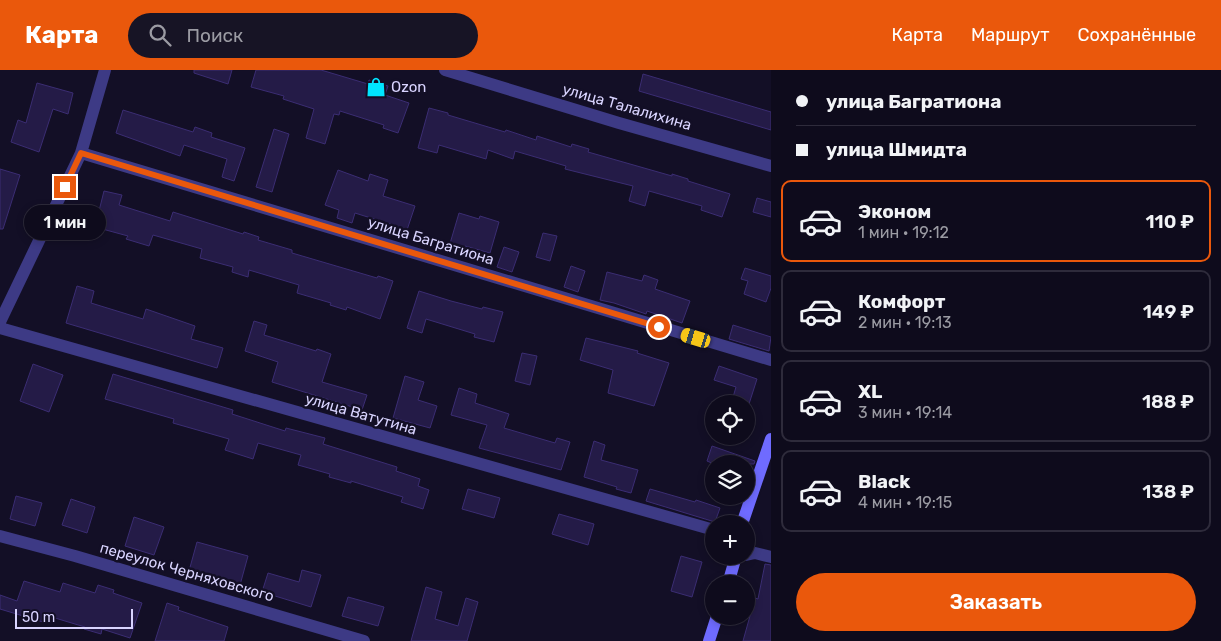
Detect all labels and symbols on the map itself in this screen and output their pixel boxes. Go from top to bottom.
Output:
shop icon: Ozon [365,76,387,98]
place label: Ozon [391,78,426,96]
street label: улица Талалихина [560,80,694,134]
route end [54,176,76,198]
callout: 1 мин [24,204,106,240]
street label: улица Багратиона [366,213,496,269]
route start [648,316,670,338]
car [679,326,712,350]
street label: улица Ватутина [303,389,419,439]
street label: переулок Черняховского [98,539,276,605]
scale bar [15,606,132,629]

